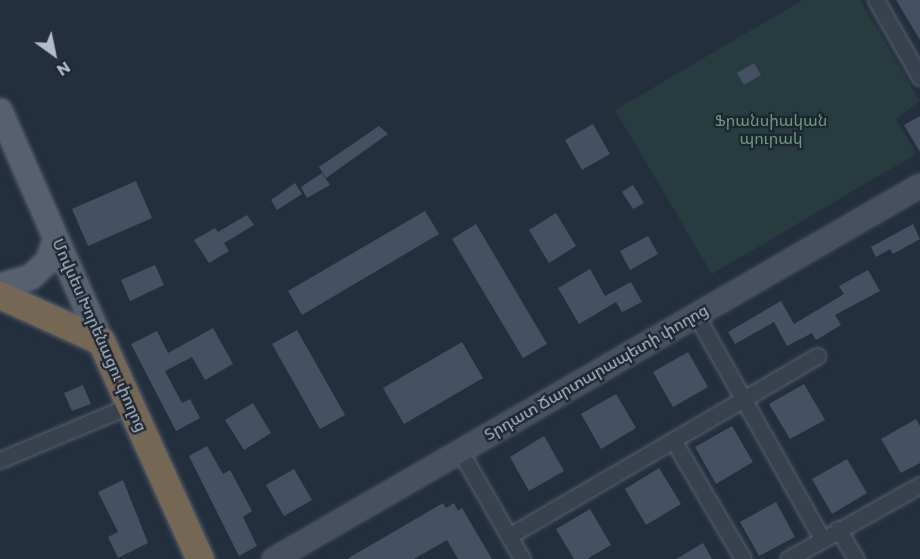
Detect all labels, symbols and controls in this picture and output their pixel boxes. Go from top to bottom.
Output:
north arrow [24,24,84,84]
text: N [54,58,74,81]
park label: Ֆրանսիական պուրակ [715,110,827,148]
street label: Մովսես Խորենացու փողոց [49,235,151,435]
street label: Տրդատ Ճարտարապետի փողոց [481,300,711,444]

